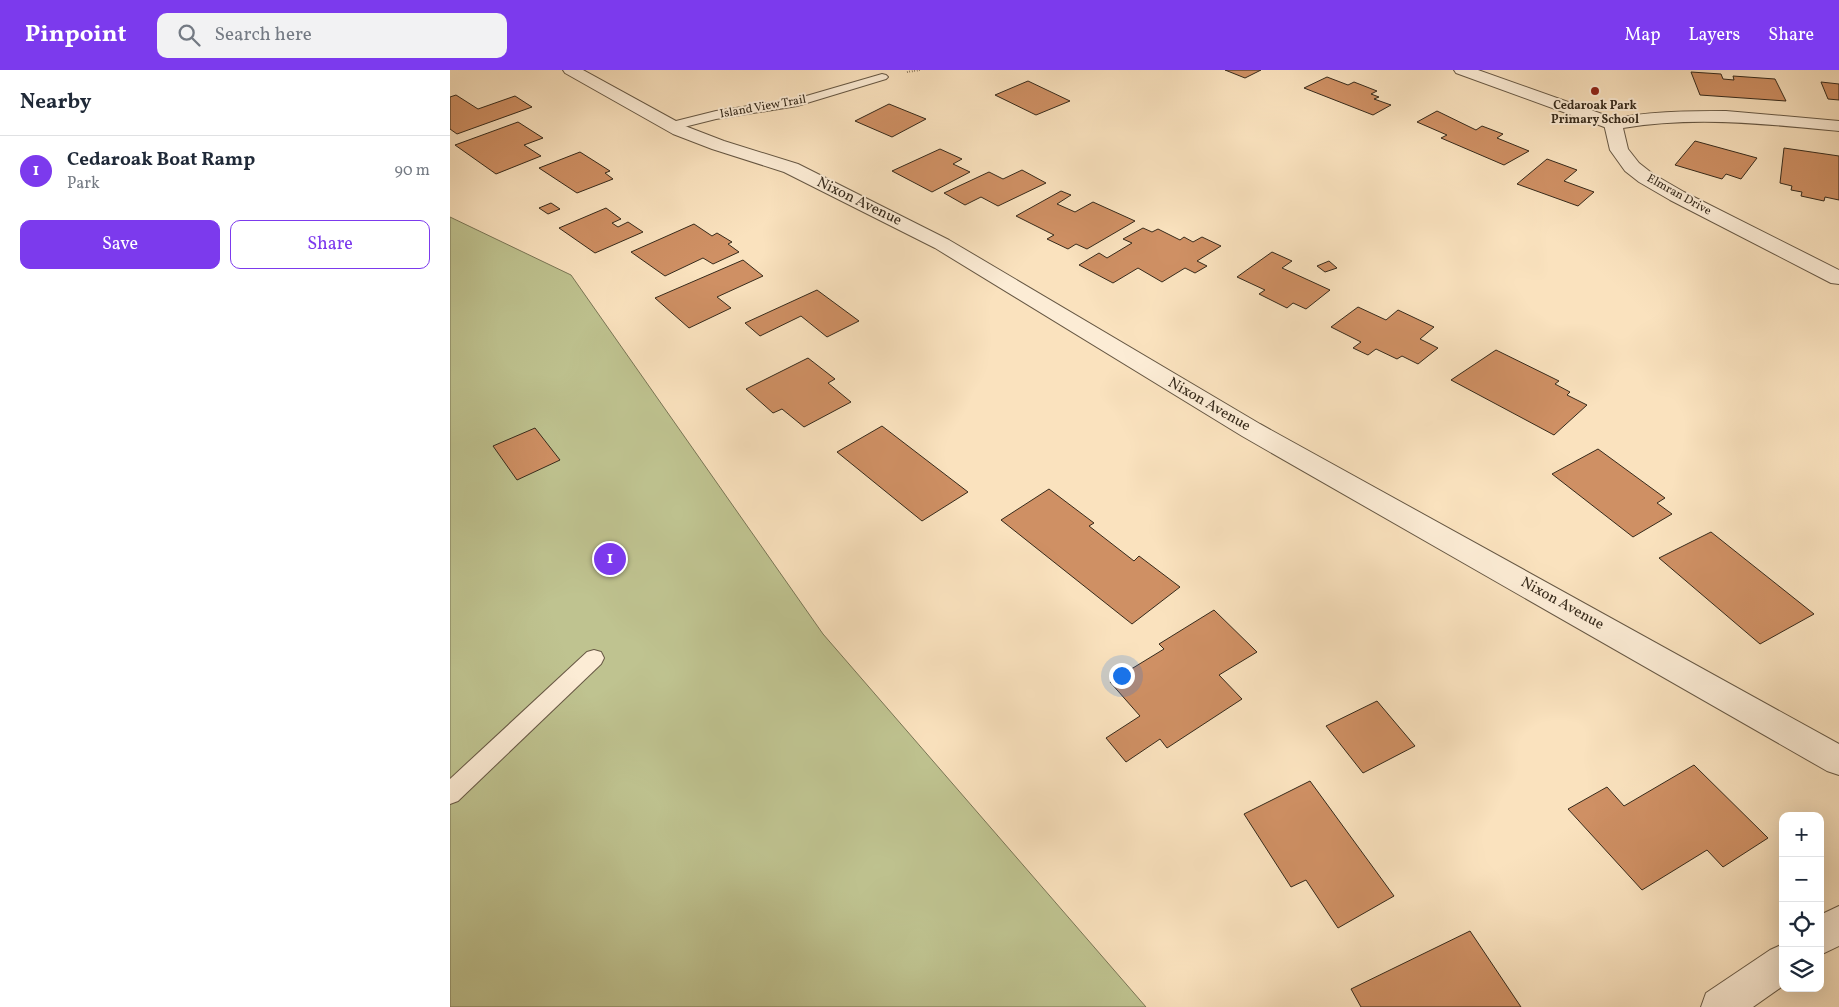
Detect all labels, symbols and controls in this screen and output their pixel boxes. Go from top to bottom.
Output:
search box [157,13,507,58]
text: Pinpoint [25,18,127,52]
icon: search [175,21,203,49]
text: Search here [215,22,312,48]
text: Map [1624,23,1660,48]
text: Layers [1688,23,1740,48]
text: Share [1768,23,1814,48]
marker: Cedaroak Park Primary School [1589,85,1601,97]
text: Nearby [20,88,91,117]
street label: Island View Trail [719,91,808,122]
place label: Cedaroak Park Primary School [1551,98,1639,128]
text: Cedaroak Boat Ramp [67,147,255,173]
text: 1 [33,160,39,182]
text: 90 m [394,160,430,182]
street label: Elmran Drive [1644,171,1714,219]
street label: Nixon Avenue [813,172,905,232]
text: Park [67,173,100,195]
button: Save [20,220,220,269]
button: Share [230,220,430,269]
street label: Nixon Avenue [1164,373,1254,437]
pin: 1 [594,540,626,578]
street label: Nixon Avenue [1517,572,1607,636]
your location [1109,663,1135,689]
map controls [1779,812,1824,992]
button: + [1779,812,1824,857]
button: − [1779,857,1824,902]
button: locate [1779,902,1824,947]
button: layers [1779,947,1824,992]

